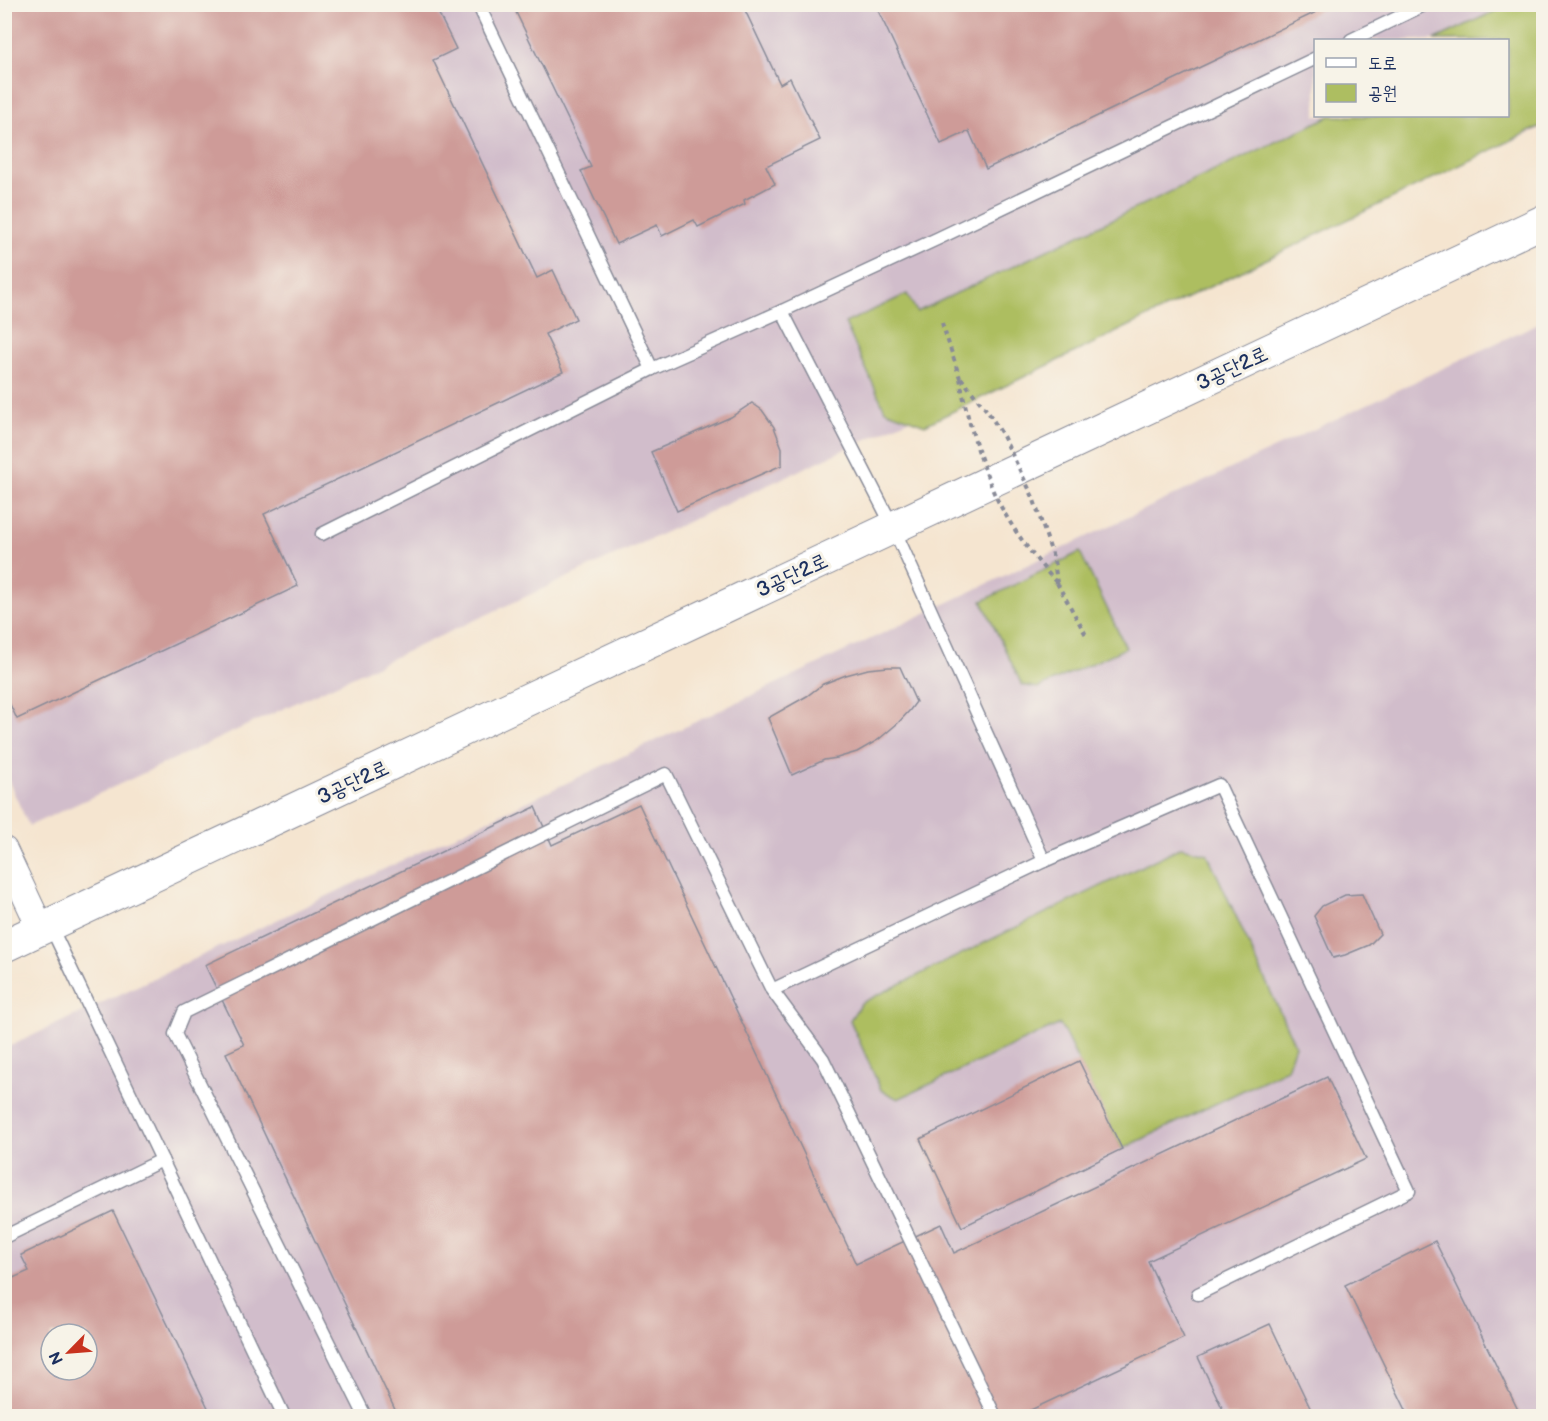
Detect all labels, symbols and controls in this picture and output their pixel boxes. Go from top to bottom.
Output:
legend [1314,39,1509,117]
text: 도로 [1368,53,1397,74]
text: 공원 [1368,83,1397,104]
street label: 3공단2로 [1192,341,1272,396]
street label: 3공단2로 [752,548,832,603]
street label: 3공단2로 [313,755,393,810]
north arrow [39,1322,99,1382]
text: N [46,1348,68,1367]

